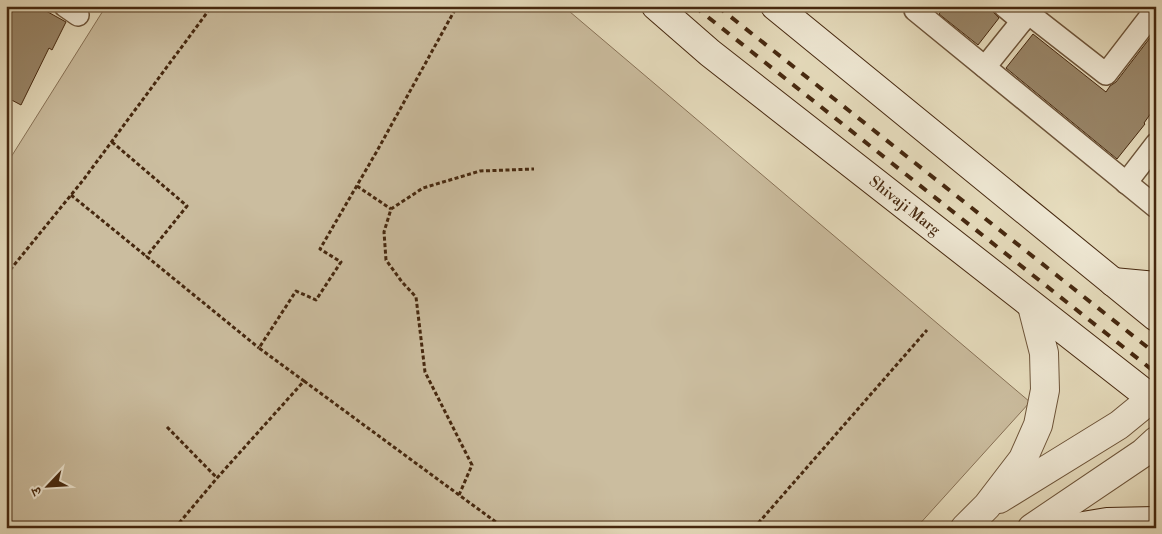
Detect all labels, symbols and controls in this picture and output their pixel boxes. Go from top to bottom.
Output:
street label: Shivaji Marg [865,172,945,239]
north arrow [22,462,72,512]
text: उ [27,483,47,499]

